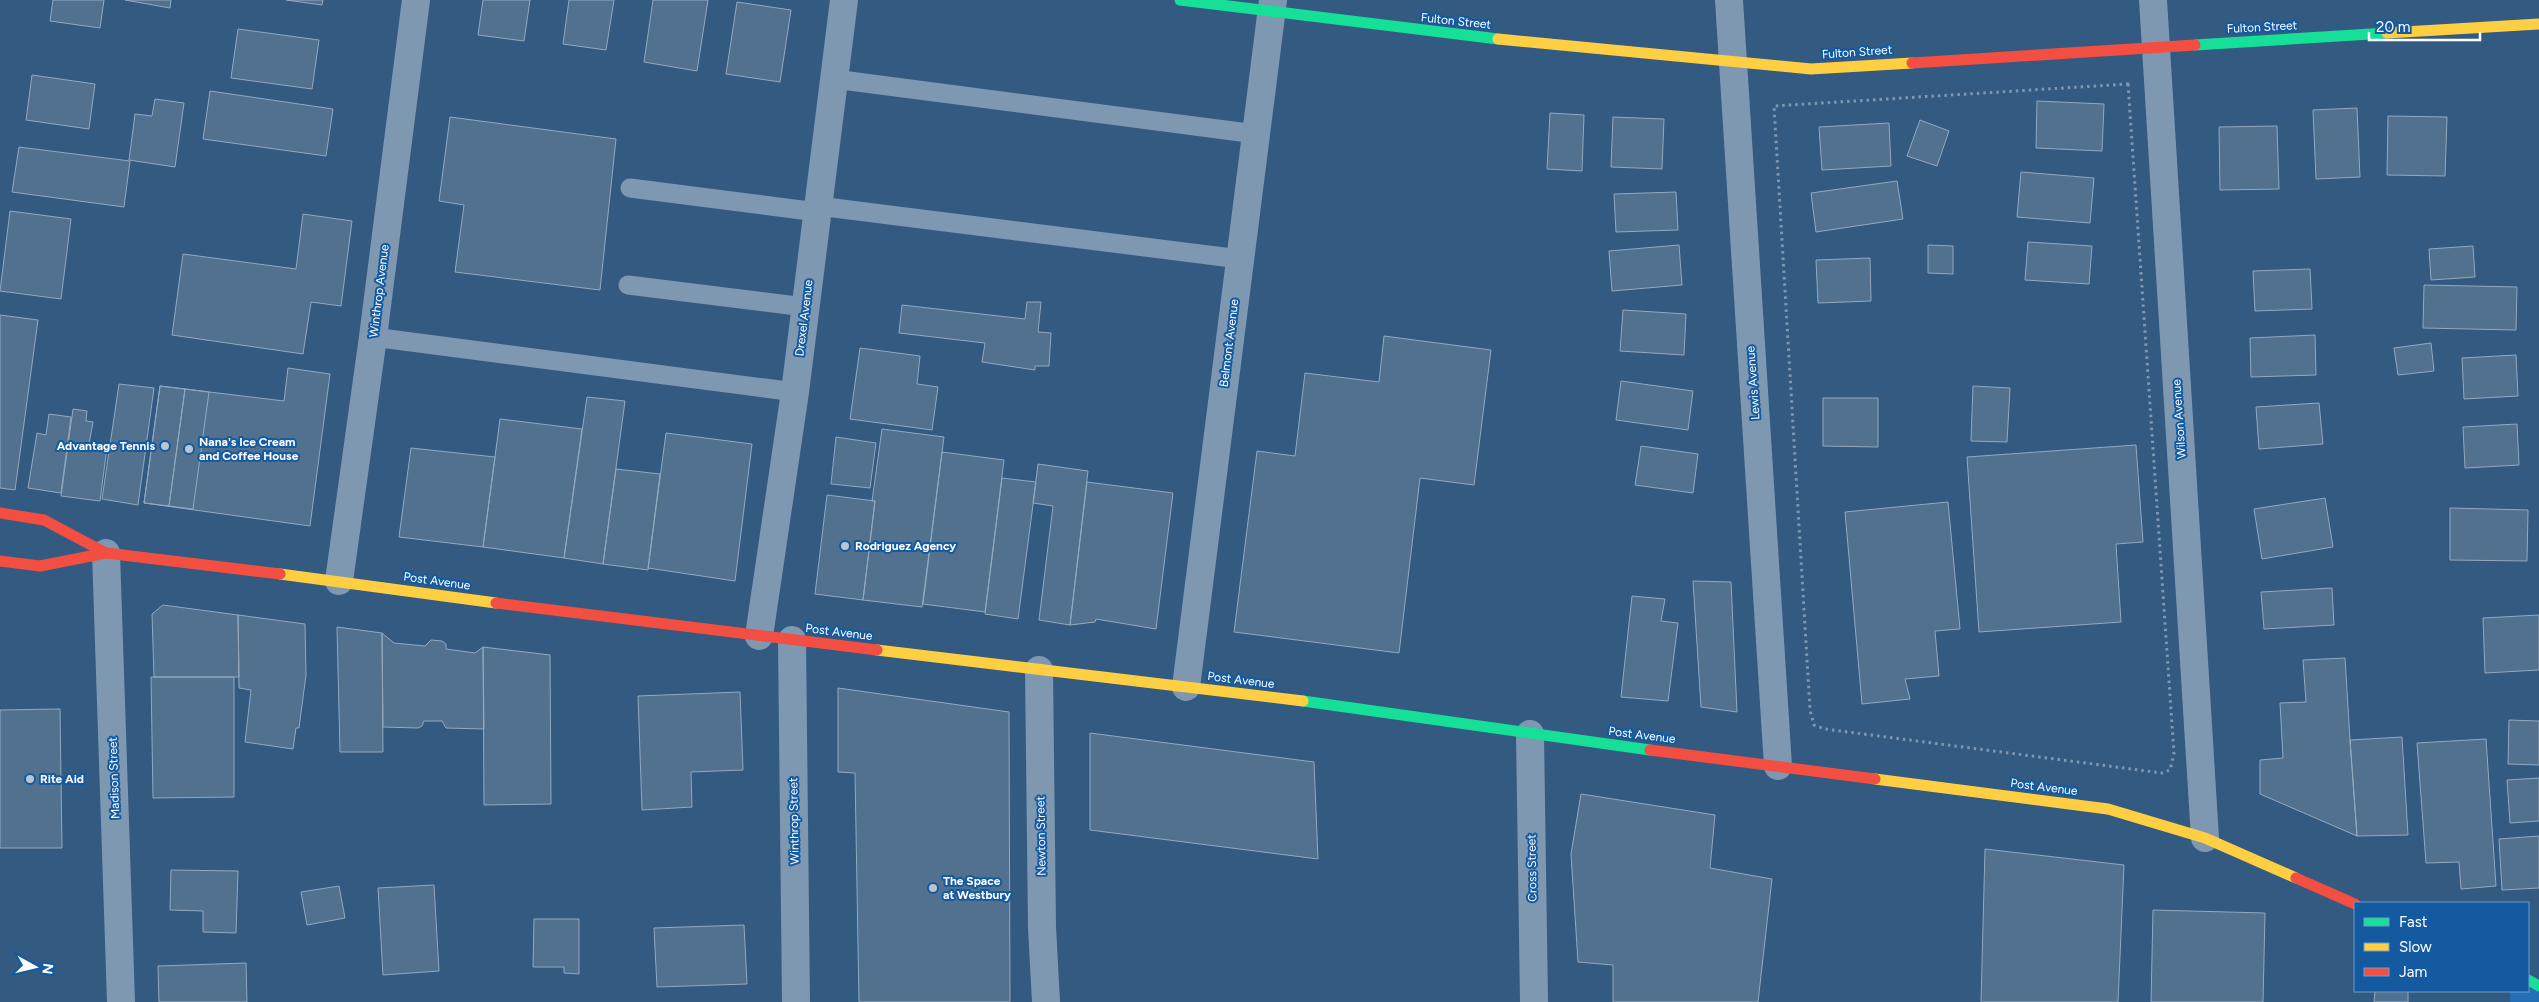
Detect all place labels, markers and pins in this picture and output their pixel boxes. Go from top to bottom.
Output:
place label: Nana's Ice Cream and Coffee House [199,435,299,463]
place label: Advantage Tennis [57,439,155,453]
marker: Advantage Tennis [159,440,171,452]
marker: Nana's Ice Cream and Coffee House [183,443,195,455]
place label: Rodriguez Agency [855,539,956,553]
marker: Rodriguez Agency [839,540,851,552]
place label: Rite Aid [40,772,84,786]
marker: Rite Aid [24,773,36,785]
place label: The Space at Westbury [943,874,1011,902]
marker: The Space at Westbury [927,882,939,894]

